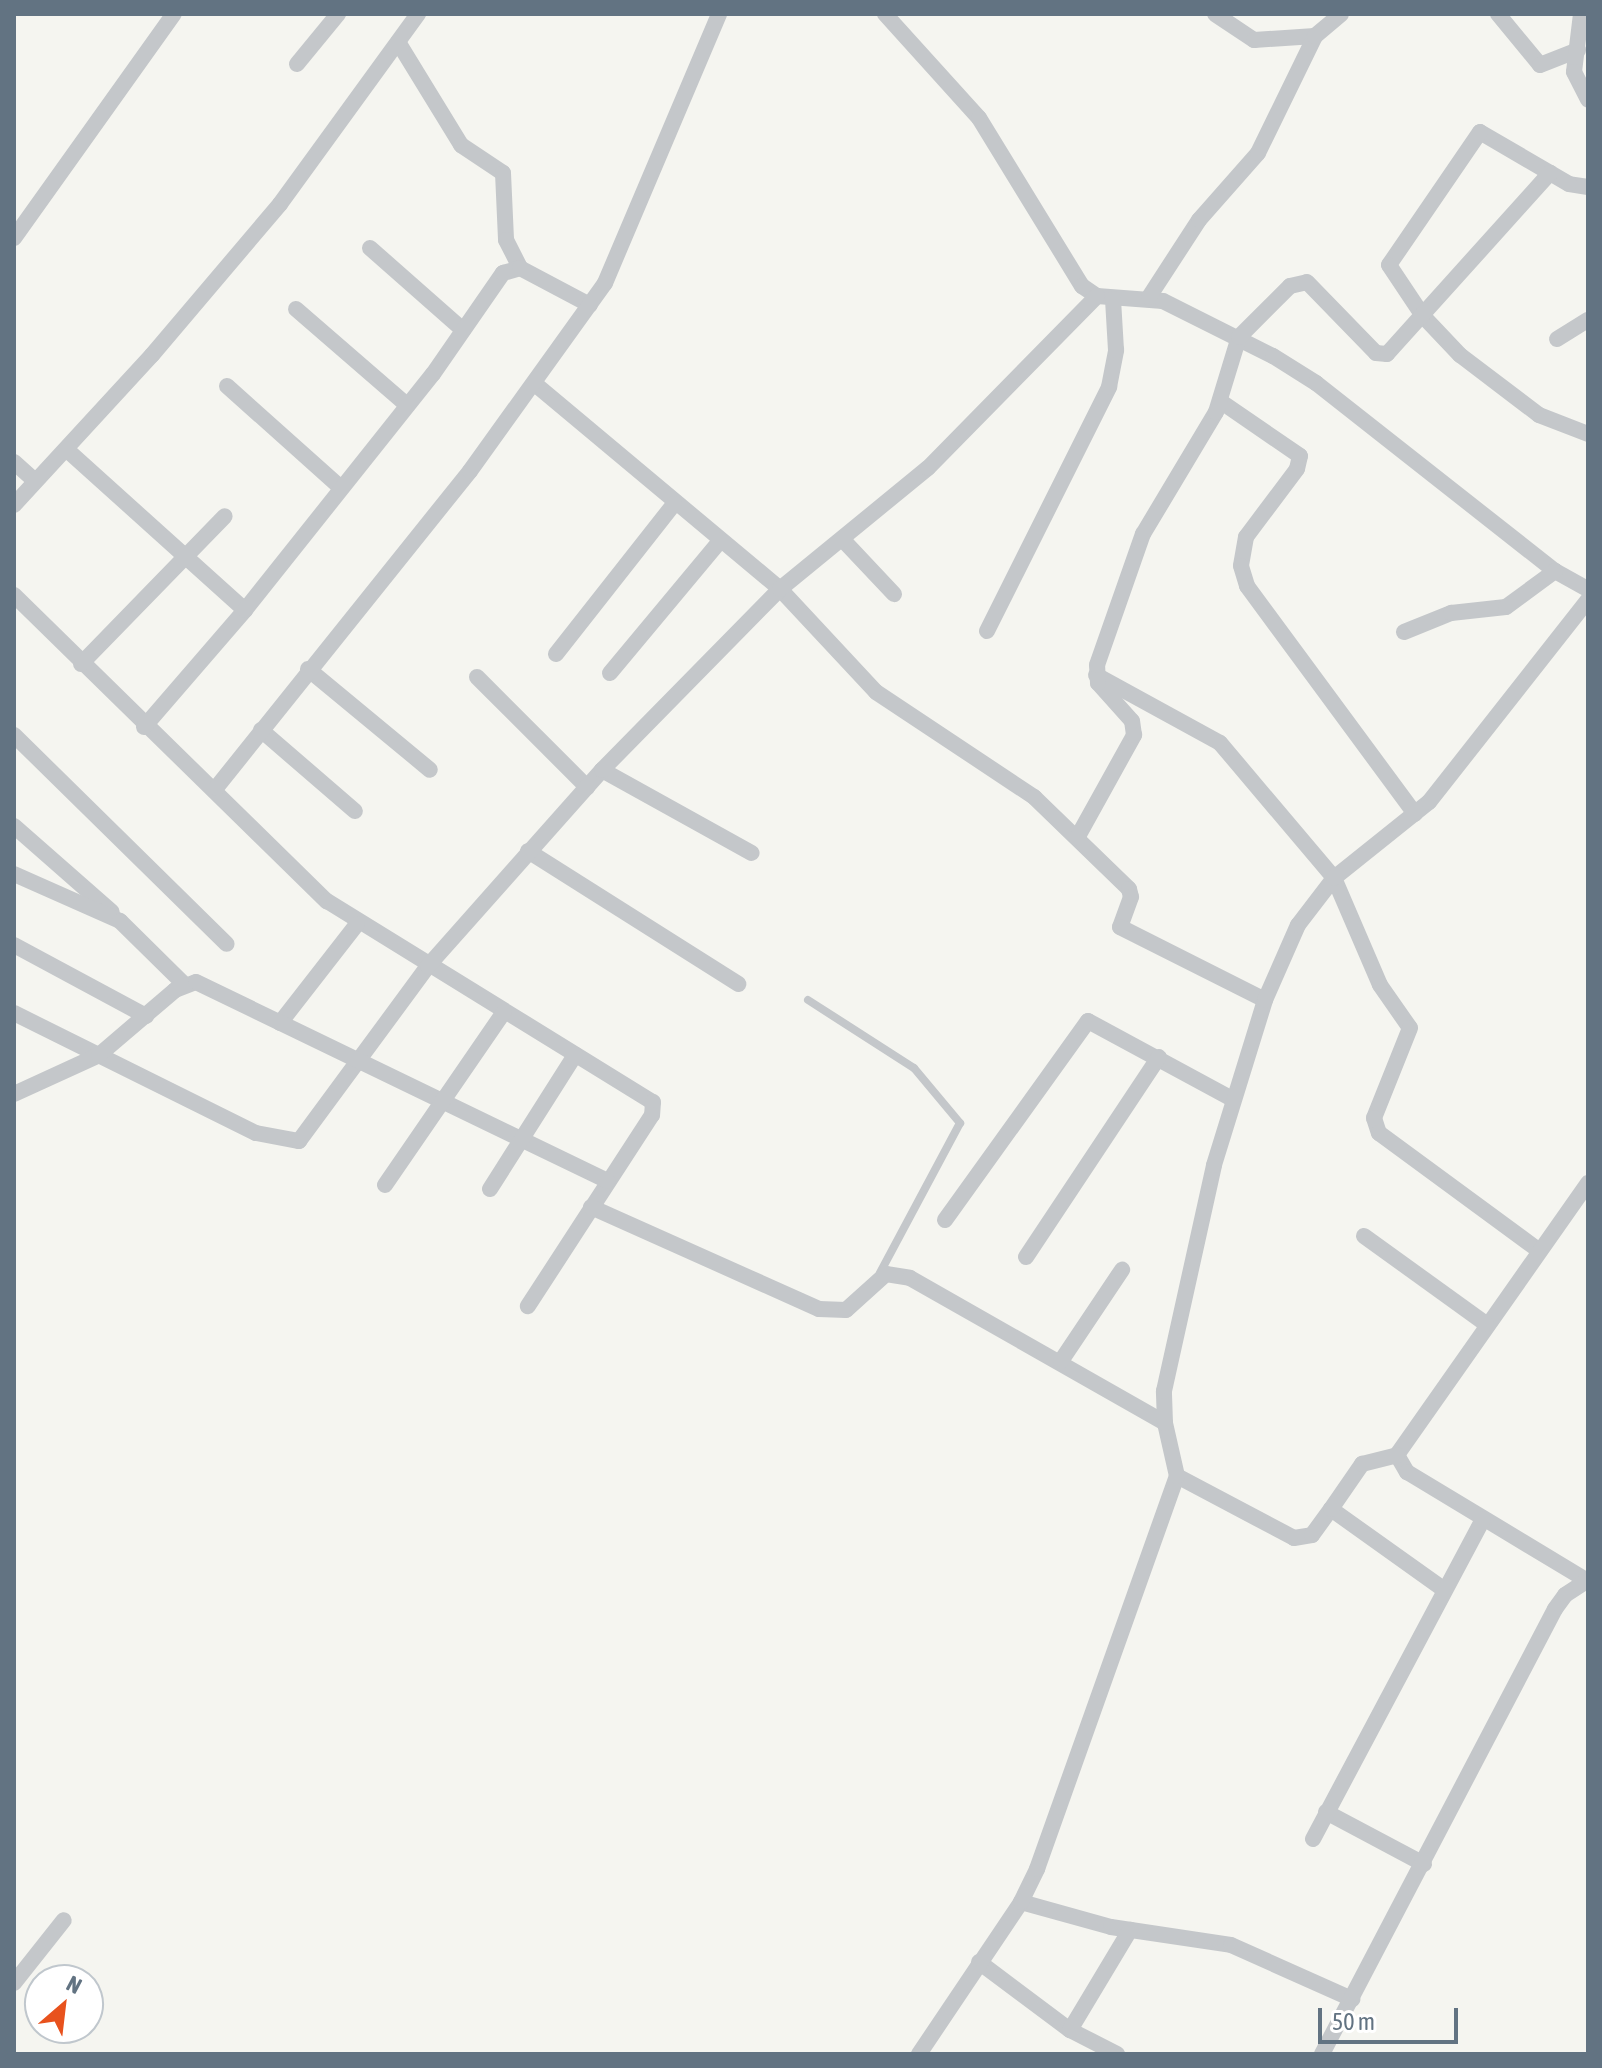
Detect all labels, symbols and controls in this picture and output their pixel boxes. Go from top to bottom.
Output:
north arrow [24,1964,104,2044]
text: N [62,1970,86,1999]
scale bar [1322,1992,1462,2042]
text: 50 m [1332,2008,1375,2035]

